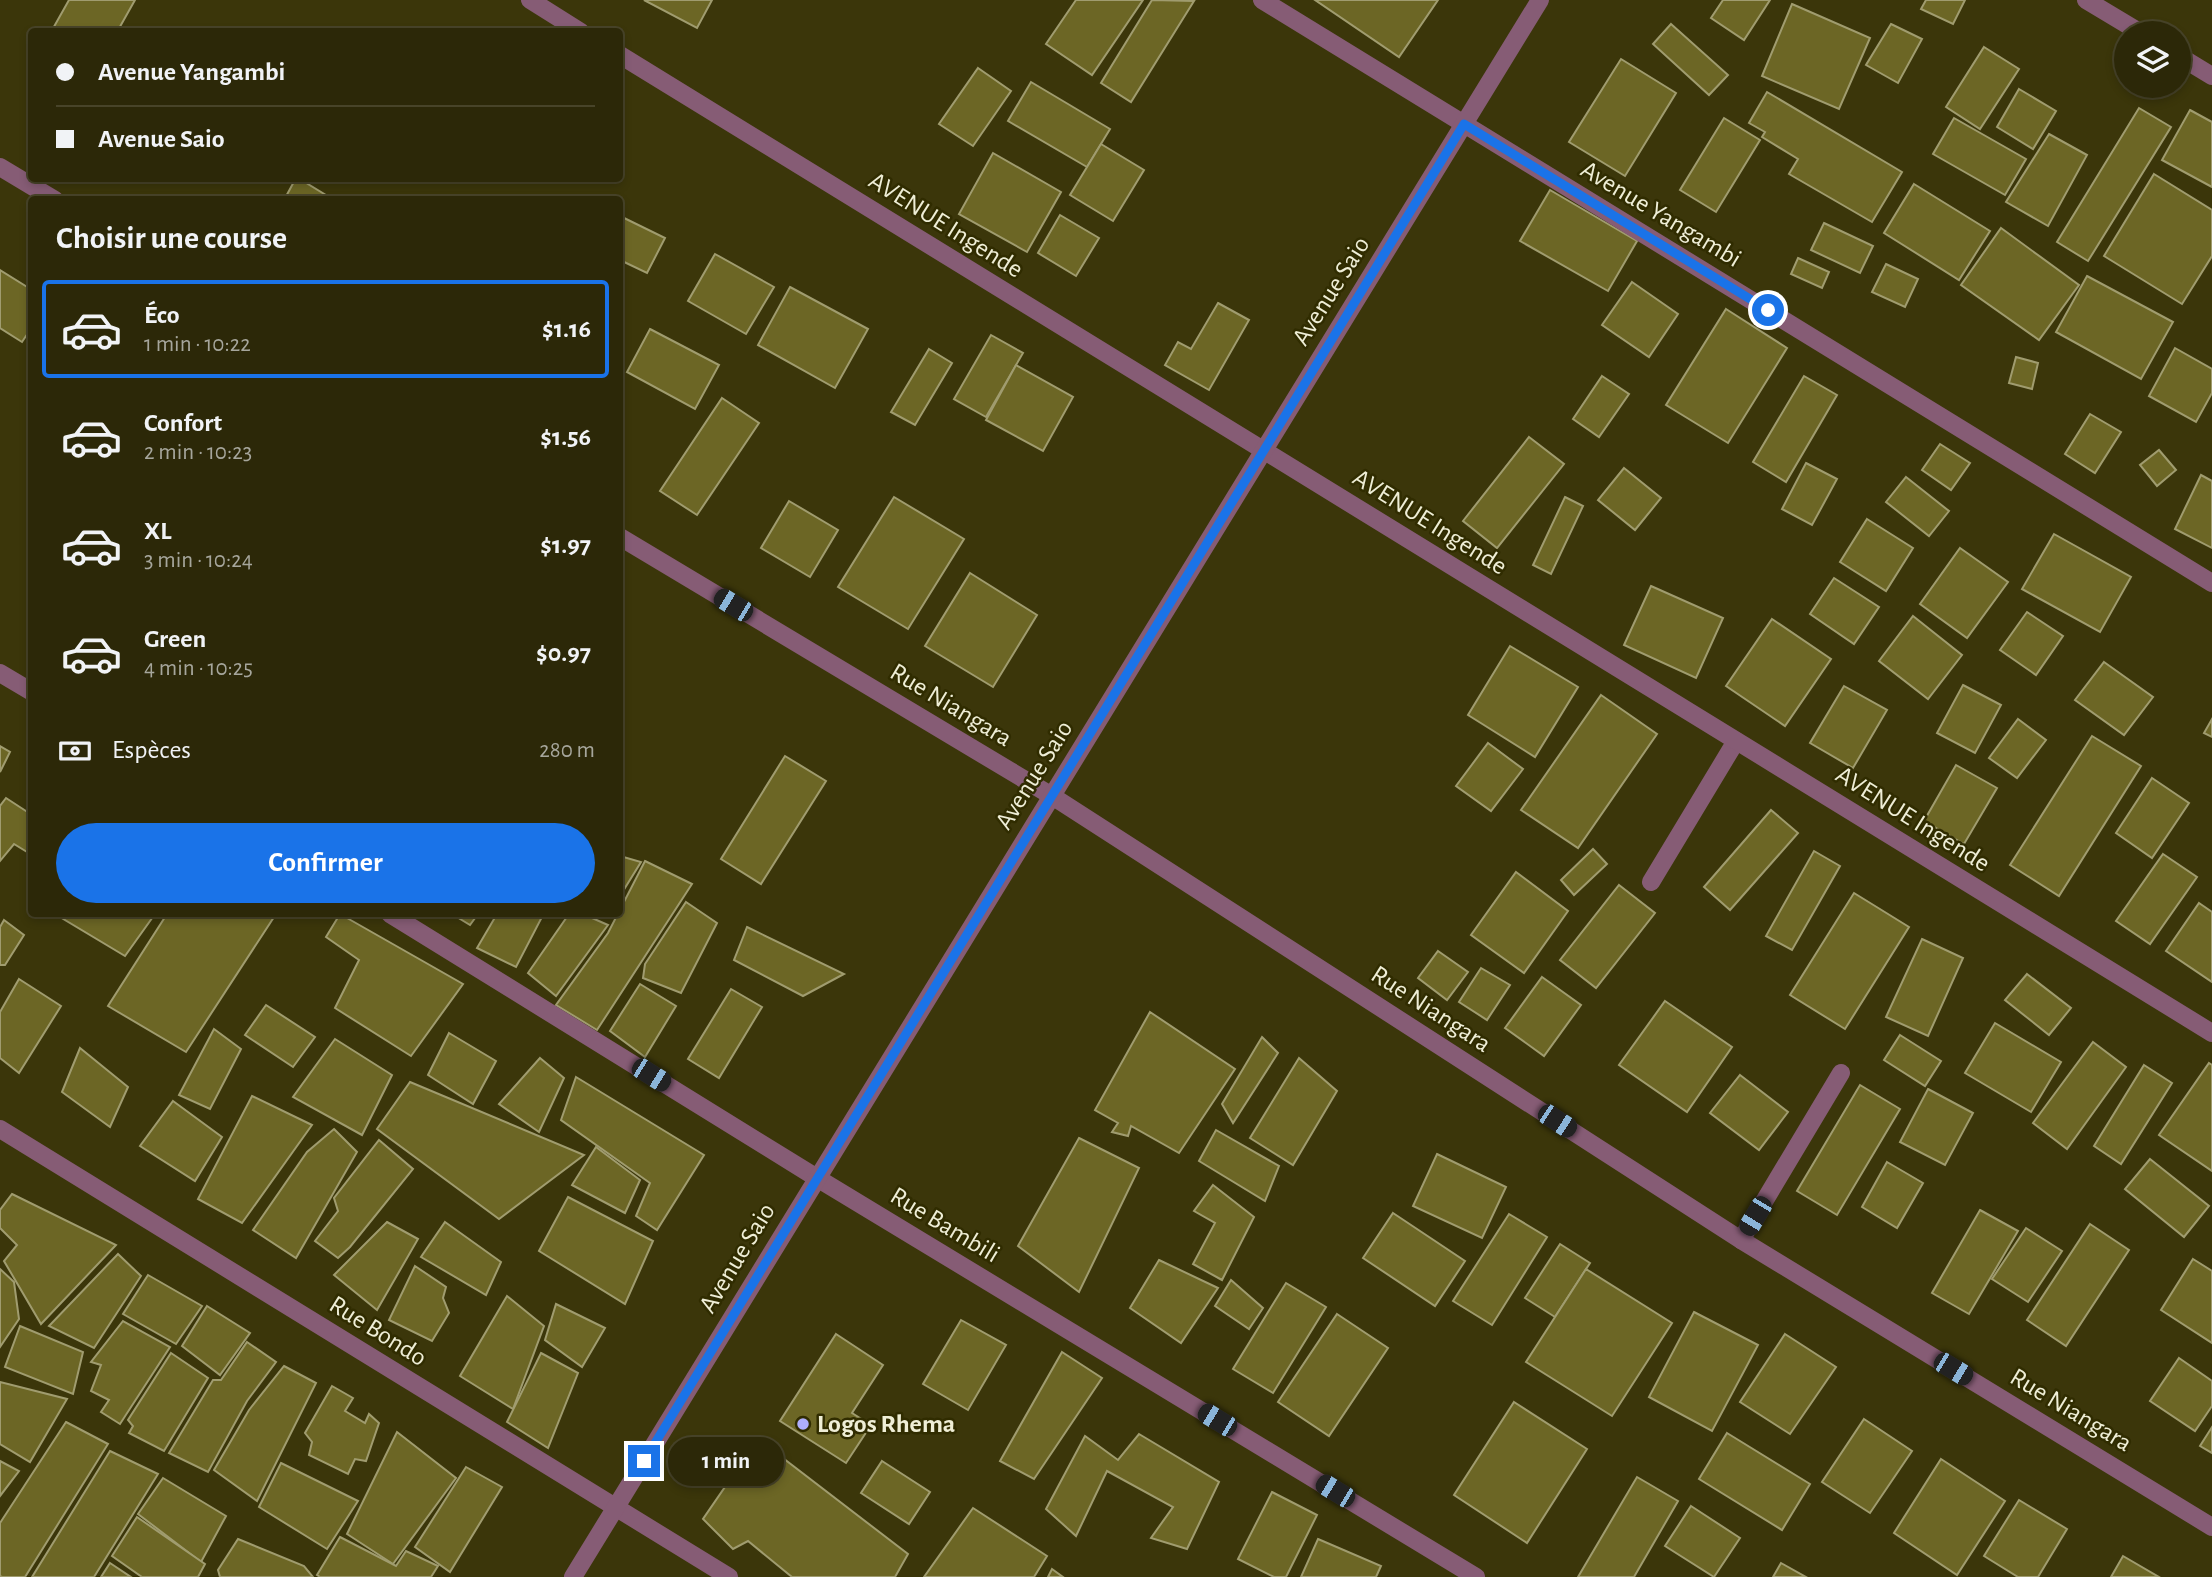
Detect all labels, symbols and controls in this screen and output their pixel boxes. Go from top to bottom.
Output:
map controls [2114,21,2191,98]
button: layers [2114,21,2191,98]
text: Avenue Yangambi [98,59,285,85]
text: Avenue Saio [98,126,225,152]
street label: Avenue Yangambi [1576,156,1746,272]
street label: AVENUE Ingende [864,167,1028,283]
text: Choisir une course [56,222,287,254]
street label: Avenue Saio [1287,232,1375,350]
route start [1752,294,1784,326]
icon: car [60,298,123,361]
text: Éco [144,302,180,328]
text: $1.16 [542,316,591,342]
text: 1 min · 10:22 [144,333,251,356]
icon: car [60,406,123,469]
text: Confort [144,410,222,436]
text: $1.56 [540,424,591,450]
text: 2 min · 10:23 [144,441,252,464]
street label: AVENUE Ingende [1348,464,1512,580]
icon: car [60,514,123,577]
text: XL [144,518,171,544]
text: $1.97 [540,532,591,558]
text: 3 min · 10:24 [144,549,253,572]
car [710,585,757,625]
icon: car [60,622,123,685]
text: Green [144,626,206,652]
text: $0.97 [536,640,591,666]
text: 4 min · 10:25 [144,657,253,680]
street label: Rue Niangara [886,659,1016,751]
street label: Avenue Saio [990,716,1078,834]
icon: cash [56,732,94,770]
text: Espèces [112,737,191,763]
text: 280 m [539,739,595,762]
street label: AVENUE Ingende [1831,761,1995,877]
button: Confirmer [56,823,595,903]
street label: Rue Niangara [1367,961,1495,1057]
car [628,1055,675,1095]
car [1534,1101,1581,1141]
street label: Rue Bambili [886,1182,1004,1268]
car [1736,1193,1775,1239]
street label: Avenue Saio [694,1199,780,1317]
street label: Rue Bondo [325,1291,431,1371]
car [1930,1349,1977,1389]
street label: Rue Niangara [2006,1364,2136,1456]
car [1194,1400,1241,1440]
place label: Logos Rhema [817,1411,955,1437]
marker: Logos Rhema [795,1416,811,1432]
callout: 1 min [668,1436,784,1486]
route end [628,1445,660,1477]
text: 1 min [702,1450,750,1473]
car [1312,1471,1359,1511]

